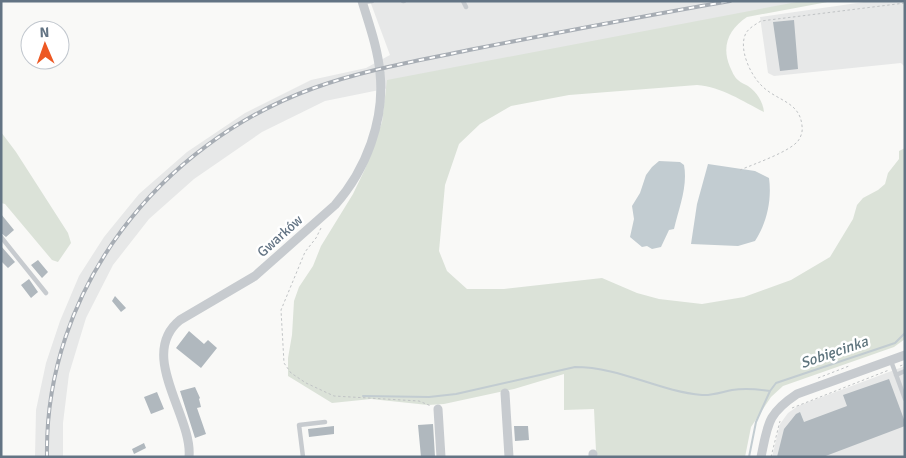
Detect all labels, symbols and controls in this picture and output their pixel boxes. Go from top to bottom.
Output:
north arrow [20,20,70,70]
text: N [39,24,50,41]
street label: Gwarków [254,211,306,261]
water label: Sobięcinka [798,332,870,372]

